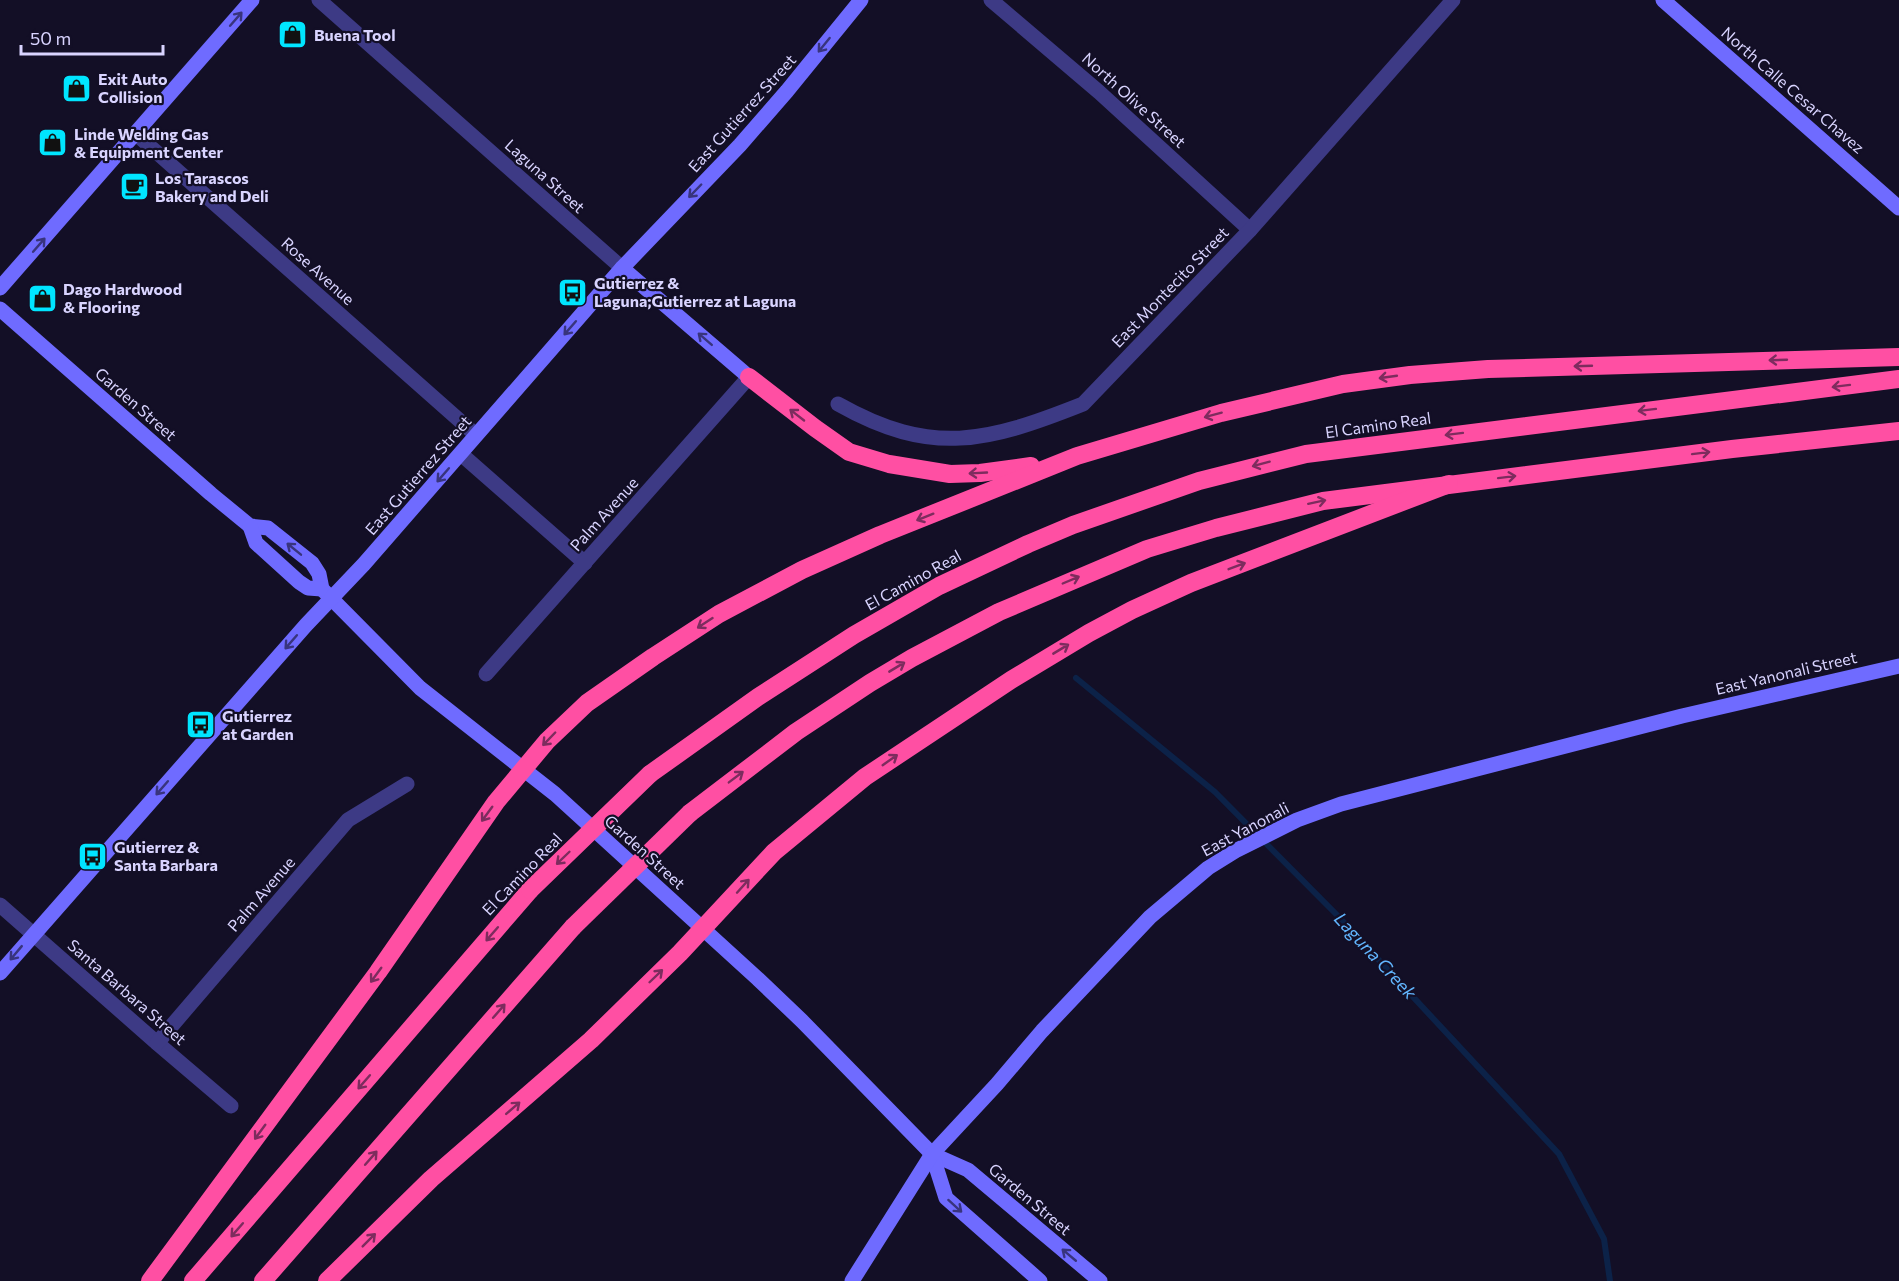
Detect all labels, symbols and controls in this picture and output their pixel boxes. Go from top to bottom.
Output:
one-way arrow [229,12,243,27]
scale bar [21,18,164,56]
shop icon: Buena Tool [277,19,309,51]
street label: North Calle Cesar Chavez [1718,22,1869,157]
place label: Buena Tool [314,25,396,44]
text: 50 m [30,27,71,49]
one-way arrow [818,37,831,53]
street label: North Olive Street [1079,48,1190,151]
street label: East Gutierrez Street [684,50,800,175]
place label: Exit Auto Collision [98,69,168,106]
shop icon: Exit Auto Collision [61,72,93,104]
place label: Linde Welding Gas & Equipment Center [74,124,223,161]
shop icon: Linde Welding Gas & Equipment Center [37,127,69,159]
street label: Laguna Street [501,135,590,217]
place label: Los Tarascos Bakery and Deli [155,168,269,205]
cafe icon: Los Tarascos Bakery and Deli [118,171,150,203]
one-way arrow [688,184,702,199]
street label: East Montecito Street [1107,222,1232,351]
street label: Rose Avenue [278,233,359,308]
one-way arrow [32,237,46,252]
place label: Gutierrez & Laguna;Gutierrez at Laguna [594,273,796,310]
bus stop icon: Gutierrez & Laguna;Gutierrez at Laguna [557,276,589,308]
place label: Dago Hardwood & Flooring [63,279,182,316]
shop icon: Dago Hardwood & Flooring [26,282,58,314]
one-way arrow [564,320,577,336]
one-way arrow [698,332,713,346]
one-way arrow [1768,355,1788,366]
one-way arrow [1573,361,1593,372]
street label: Garden Street [92,363,181,444]
one-way arrow [1379,372,1398,383]
one-way arrow [1832,381,1851,392]
one-way arrow [1638,405,1658,416]
one-way arrow [790,408,806,421]
street label: El Camino Real [1324,408,1432,441]
one-way arrow [1204,410,1223,421]
street label: East Gutierrez Street [361,411,475,538]
one-way arrow [1444,429,1464,440]
one-way arrow [1690,447,1710,458]
one-way arrow [1252,459,1271,470]
one-way arrow [436,467,449,483]
one-way arrow [968,467,988,478]
one-way arrow [1497,471,1517,482]
street label: Palm Avenue [566,473,642,555]
one-way arrow [1306,496,1326,507]
one-way arrow [916,512,935,523]
one-way arrow [286,542,302,555]
street label: El Camino Real [861,545,964,614]
one-way arrow [1227,559,1245,570]
one-way arrow [1062,574,1080,585]
one-way arrow [697,617,714,629]
one-way arrow [284,634,298,649]
one-way arrow [1052,643,1069,655]
street label: East Yanonali Street [1713,647,1859,698]
one-way arrow [888,661,905,673]
place label: Gutierrez at Garden [222,706,294,743]
bus stop icon: Gutierrez at Garden [185,709,217,741]
one-way arrow [542,732,557,747]
one-way arrow [882,754,898,766]
one-way arrow [728,771,744,784]
one-way arrow [155,781,169,796]
street label: East Yanonali [1198,798,1292,860]
one-way arrow [481,806,493,822]
street label: Garden Street [601,811,690,893]
street label: El Camino Real [478,829,566,919]
place label: Gutierrez & Santa Barbara [114,837,218,874]
bus stop icon: Gutierrez & Santa Barbara [77,840,109,872]
one-way arrow [555,851,570,866]
street label: Palm Avenue [223,852,298,935]
one-way arrow [736,879,750,894]
water label: Laguna Creek [1330,907,1422,1004]
one-way arrow [485,926,499,941]
street label: Santa Barbara Street [64,935,191,1049]
one-way arrow [10,945,23,961]
one-way arrow [370,966,382,982]
one-way arrow [649,969,664,984]
one-way arrow [492,1004,506,1020]
one-way arrow [358,1074,371,1090]
one-way arrow [505,1101,520,1115]
one-way arrow [254,1123,267,1139]
one-way arrow [364,1151,378,1166]
street label: Garden Street [985,1159,1076,1239]
one-way arrow [948,1199,963,1213]
one-way arrow [230,1222,244,1237]
one-way arrow [362,1233,377,1247]
one-way arrow [1062,1248,1077,1262]

